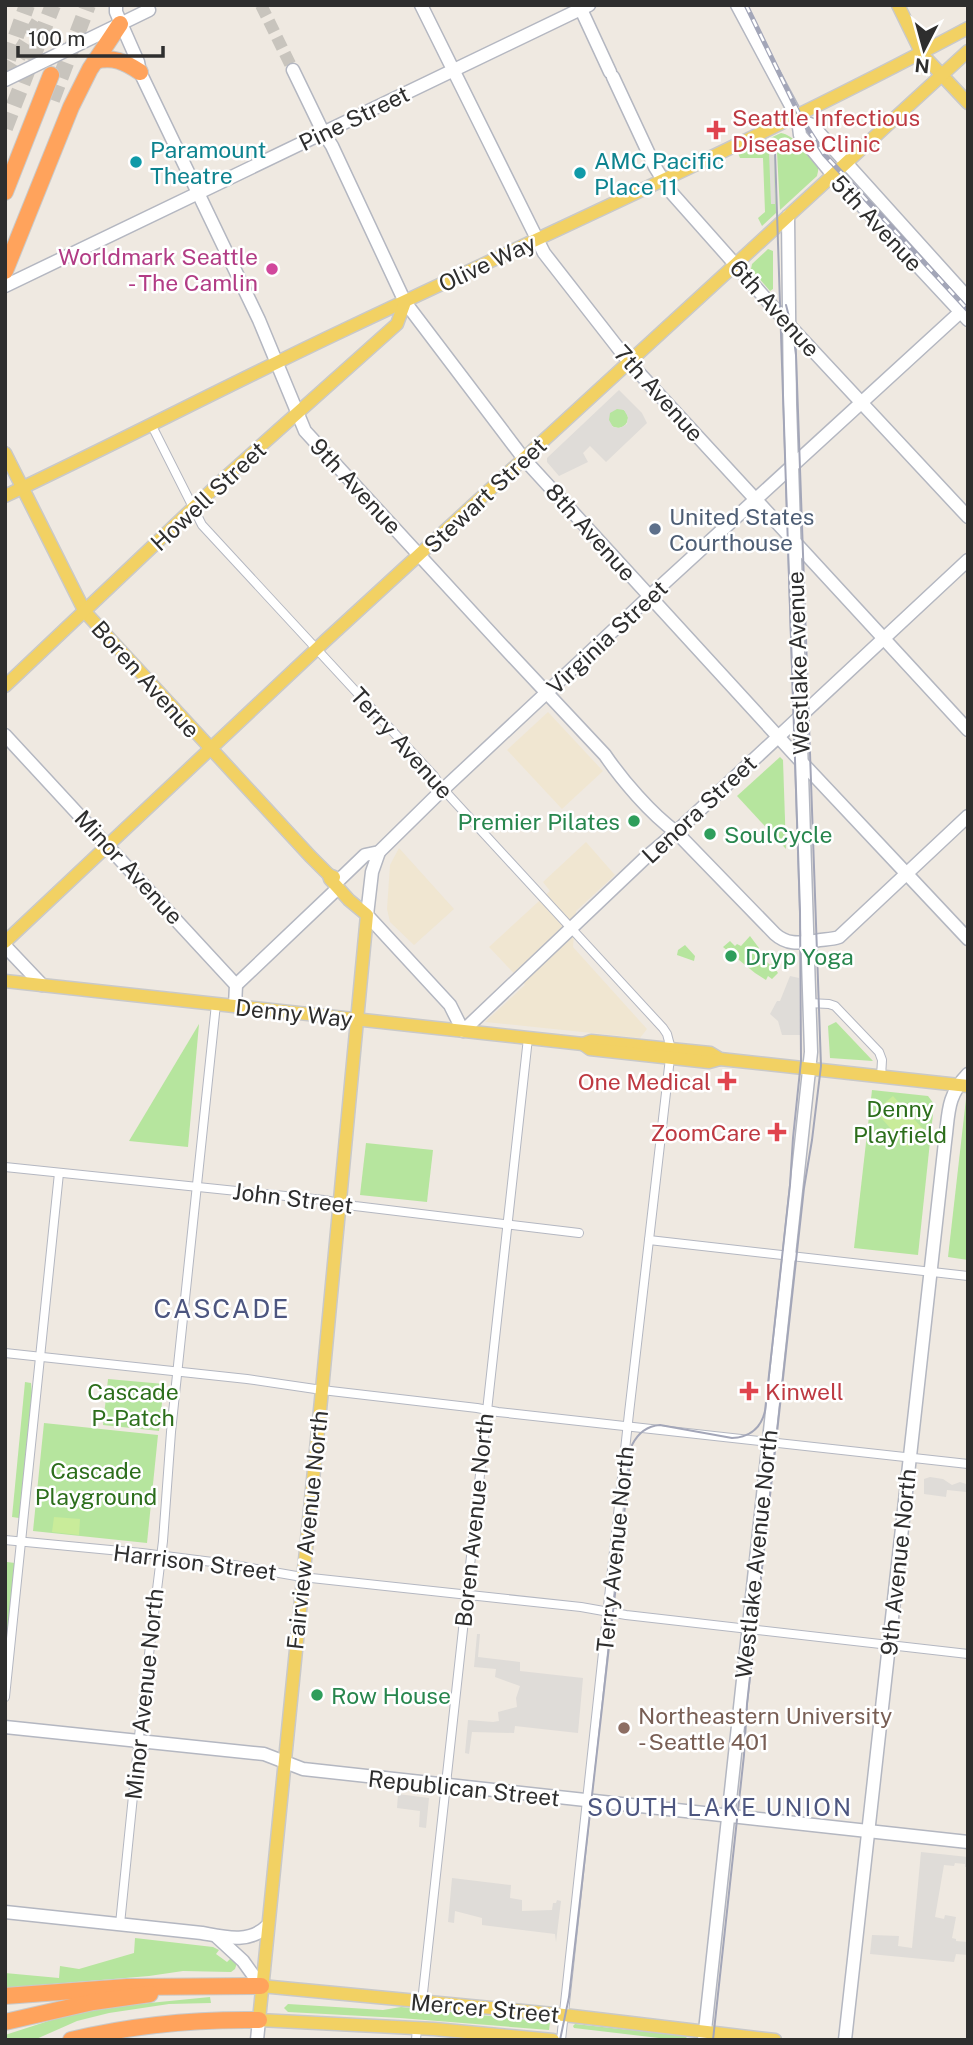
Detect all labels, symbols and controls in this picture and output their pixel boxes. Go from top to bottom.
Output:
scale bar [18,14,163,58]
north arrow [889,14,959,84]
text: 100 m [28,26,85,51]
text: N [914,54,931,78]
street label: Pine Street [294,80,414,156]
place label: Seattle Infectious Disease Clinic [732,104,920,157]
marker: Seattle Infectious Disease Clinic [706,120,726,140]
place label: Paramount Theatre [150,136,267,189]
place label: AMC Pacific Place 11 [594,147,725,200]
marker: Paramount Theatre [128,154,144,170]
marker: AMC Pacific Place 11 [572,165,588,181]
street label: 5th Avenue [826,169,928,277]
street label: Olive Way [434,229,540,297]
place label: Worldmark Seattle - The Camlin [58,243,258,296]
street label: 6th Avenue [724,254,826,362]
marker: Worldmark Seattle - The Camlin [264,261,280,277]
street label: 7th Avenue [609,339,709,447]
street label: 9th Avenue [305,432,407,540]
street label: Stewart Street [418,432,552,558]
street label: Howell Street [145,436,271,556]
street label: 8th Avenue [540,478,642,586]
place label: United States Courthouse [669,503,814,556]
marker: United States Courthouse [647,521,663,537]
street label: Westlake Avenue [781,571,815,755]
street label: Virginia Street [541,574,673,700]
street label: Boren Avenue [86,615,206,743]
street label: Terry Avenue [345,682,459,804]
street label: Lenora Street [636,749,762,869]
street label: Minor Avenue [69,804,189,930]
place label: Premier Pilates [458,808,620,835]
marker: Premier Pilates [626,813,642,829]
place label: SoulCycle [724,821,833,848]
marker: SoulCycle [702,826,718,842]
place label: Dryp Yoga [745,943,854,970]
marker: Dryp Yoga [723,948,739,964]
street label: Denny Way [234,993,354,1033]
place label: One Medical [578,1068,711,1095]
marker: One Medical [717,1071,737,1091]
park label: Denny Playfield [853,1095,947,1148]
place label: ZoomCare [651,1119,761,1146]
marker: ZoomCare [767,1122,787,1142]
street label: John Street [231,1177,355,1219]
district label: CASCADE [154,1293,290,1324]
park label: Cascade P-Patch [87,1378,179,1431]
place label: Kinwell [765,1378,844,1405]
marker: Kinwell [739,1381,759,1401]
street label: Fairview Avenue North [281,1409,333,1651]
street label: Boren Avenue North [449,1412,499,1628]
street label: Westlake Avenue North [730,1428,782,1680]
street label: Terry Avenue North [591,1445,639,1653]
park label: Cascade Playground [35,1457,157,1510]
street label: 9th Avenue North [875,1467,921,1657]
street label: Harrison Street [112,1539,278,1585]
street label: Minor Avenue North [119,1587,169,1801]
place label: Row House [331,1682,451,1709]
marker: Row House [309,1687,325,1703]
place label: Northeastern University - Seattle 401 [638,1702,892,1755]
marker: Northeastern University - Seattle 401 [616,1720,632,1736]
street label: Republican Street [367,1765,561,1811]
district label: SOUTH LAKE UNION [587,1793,853,1821]
street label: Mercer Street [409,1988,561,2028]

